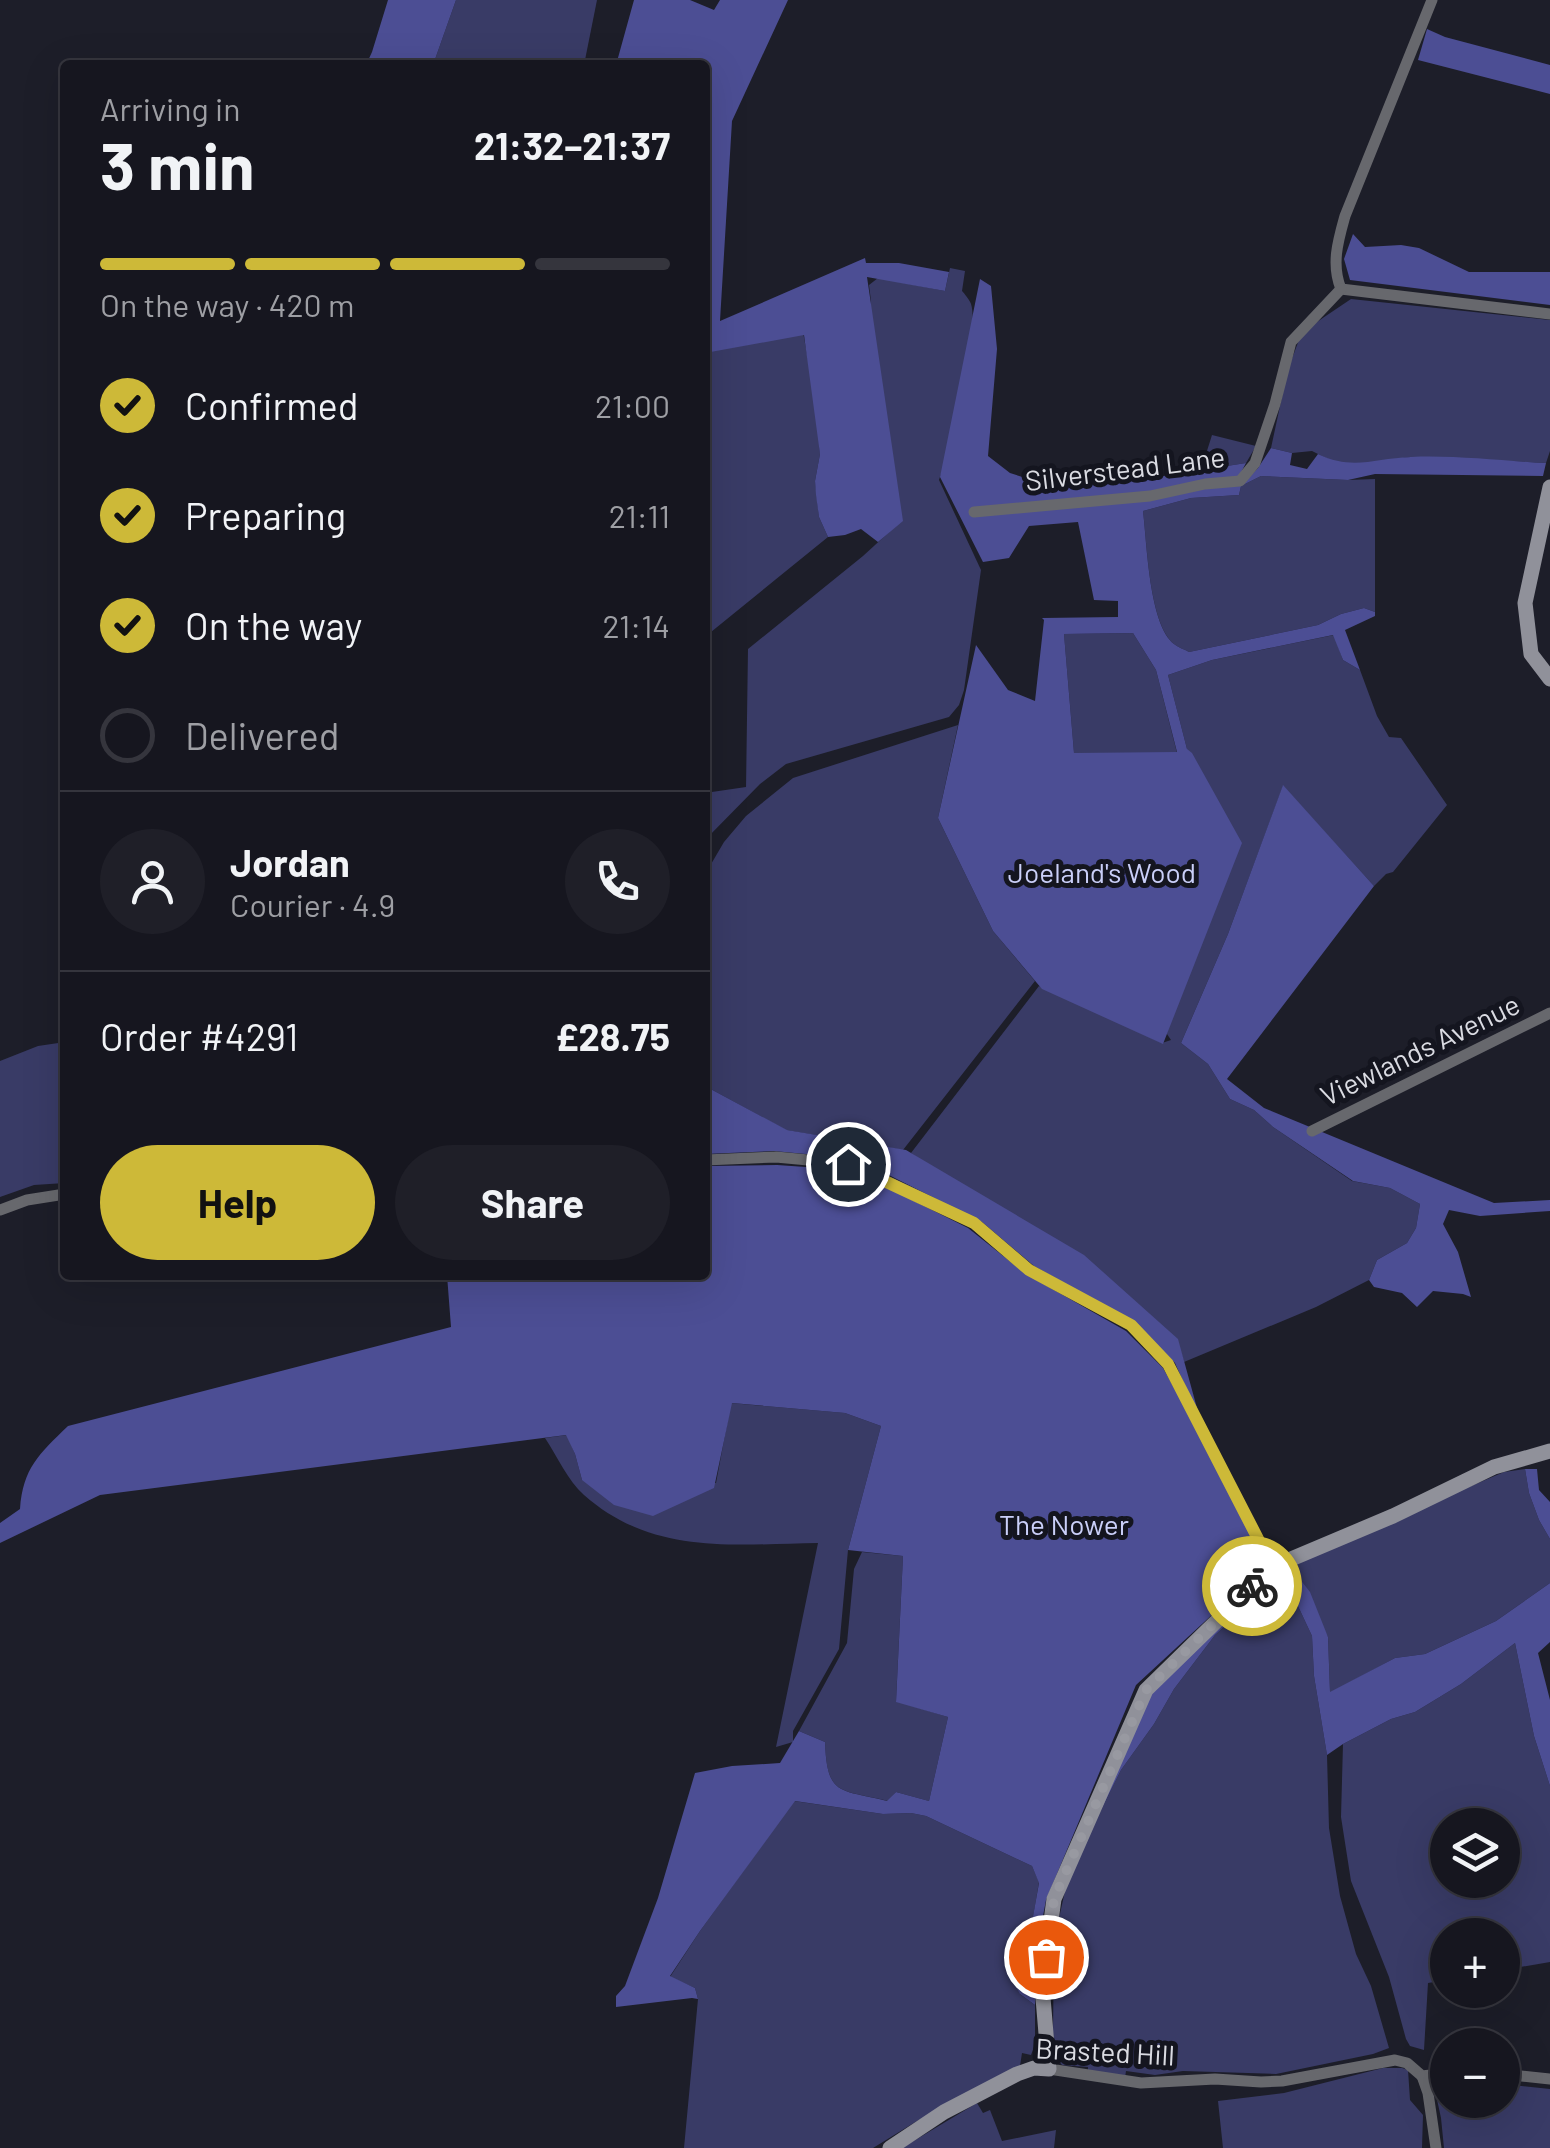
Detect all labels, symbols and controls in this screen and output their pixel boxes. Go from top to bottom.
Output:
text: Arriving in [100,89,240,127]
text: 21:32–21:37 [474,122,670,168]
text: 3 min [100,125,255,203]
text: On the way · 420 m [100,285,355,323]
icon: check [100,378,155,433]
text: Confirmed [185,382,358,428]
text: 21:00 [595,386,670,424]
street label: Silverstead Lane [1023,439,1227,497]
icon: check [100,488,155,543]
text: Preparing [185,492,346,538]
text: 21:11 [609,496,670,534]
icon: check [100,598,155,653]
text: On the way [185,602,362,648]
text: 21:14 [602,606,670,644]
text: Delivered [185,712,339,758]
button: person [100,829,205,934]
button: phone [565,829,670,934]
text: Jordan [230,839,350,885]
park label: Joeland's Wood [1008,855,1196,889]
text: Courier · 4.9 [230,885,395,923]
street label: Viewlands Avenue [1314,986,1525,1112]
text: Order #4291 [100,1013,298,1059]
text: £28.75 [555,1013,670,1059]
pin [806,1122,891,1207]
icon: home [821,1137,876,1192]
button: Help [100,1145,375,1260]
button: Share [395,1145,670,1260]
park label: The Nower [999,1507,1129,1541]
courier [1202,1536,1302,1636]
icon: bike [1225,1559,1280,1614]
map controls [1430,1808,1520,2118]
button: layers [1430,1808,1520,1898]
pin [1004,1915,1089,2000]
button: + [1430,1918,1520,2008]
icon: bag [1019,1930,1074,1985]
button: − [1430,2028,1520,2118]
street label: Brasted Hill [1035,2030,1176,2072]

